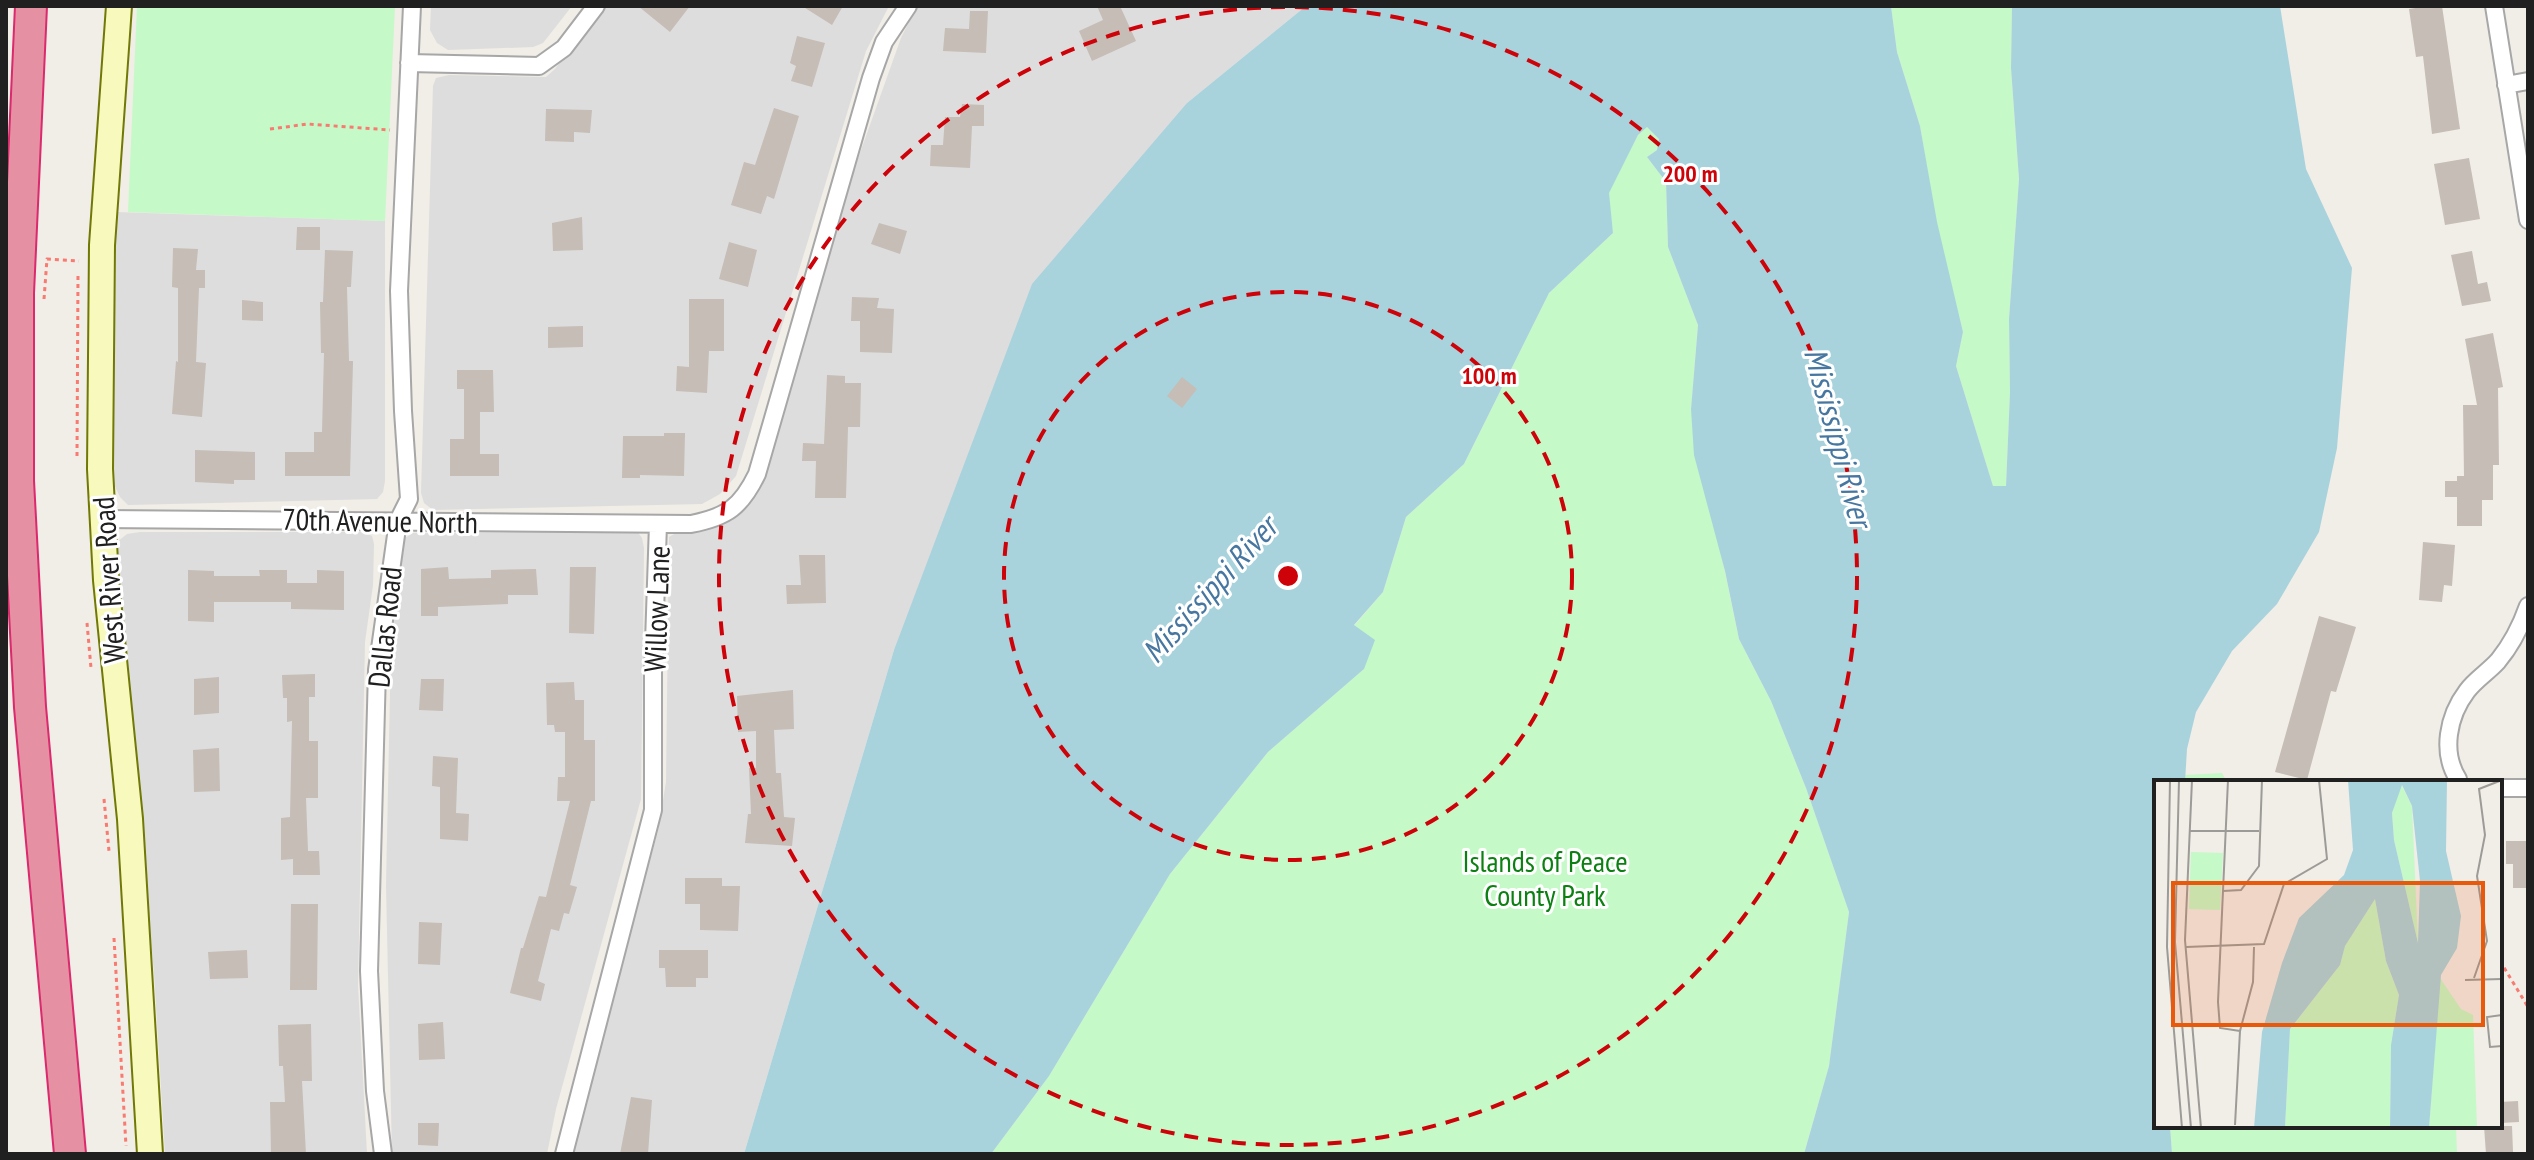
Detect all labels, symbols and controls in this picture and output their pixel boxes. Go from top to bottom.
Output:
text: 200 m [1662,158,1718,189]
water label: Mississippi River [1795,343,1884,535]
text: 100 m [1461,360,1517,391]
street label: West River Road [83,495,133,665]
street label: 70th Avenue North [282,499,478,541]
water label: Mississippi River [1132,504,1289,671]
street label: Willow Lane [634,545,678,673]
centre of rings [1274,562,1302,590]
street label: Dallas Road [358,565,410,689]
inset map [2154,780,2502,1128]
park label: Islands of Peace County Park [1462,841,1628,914]

